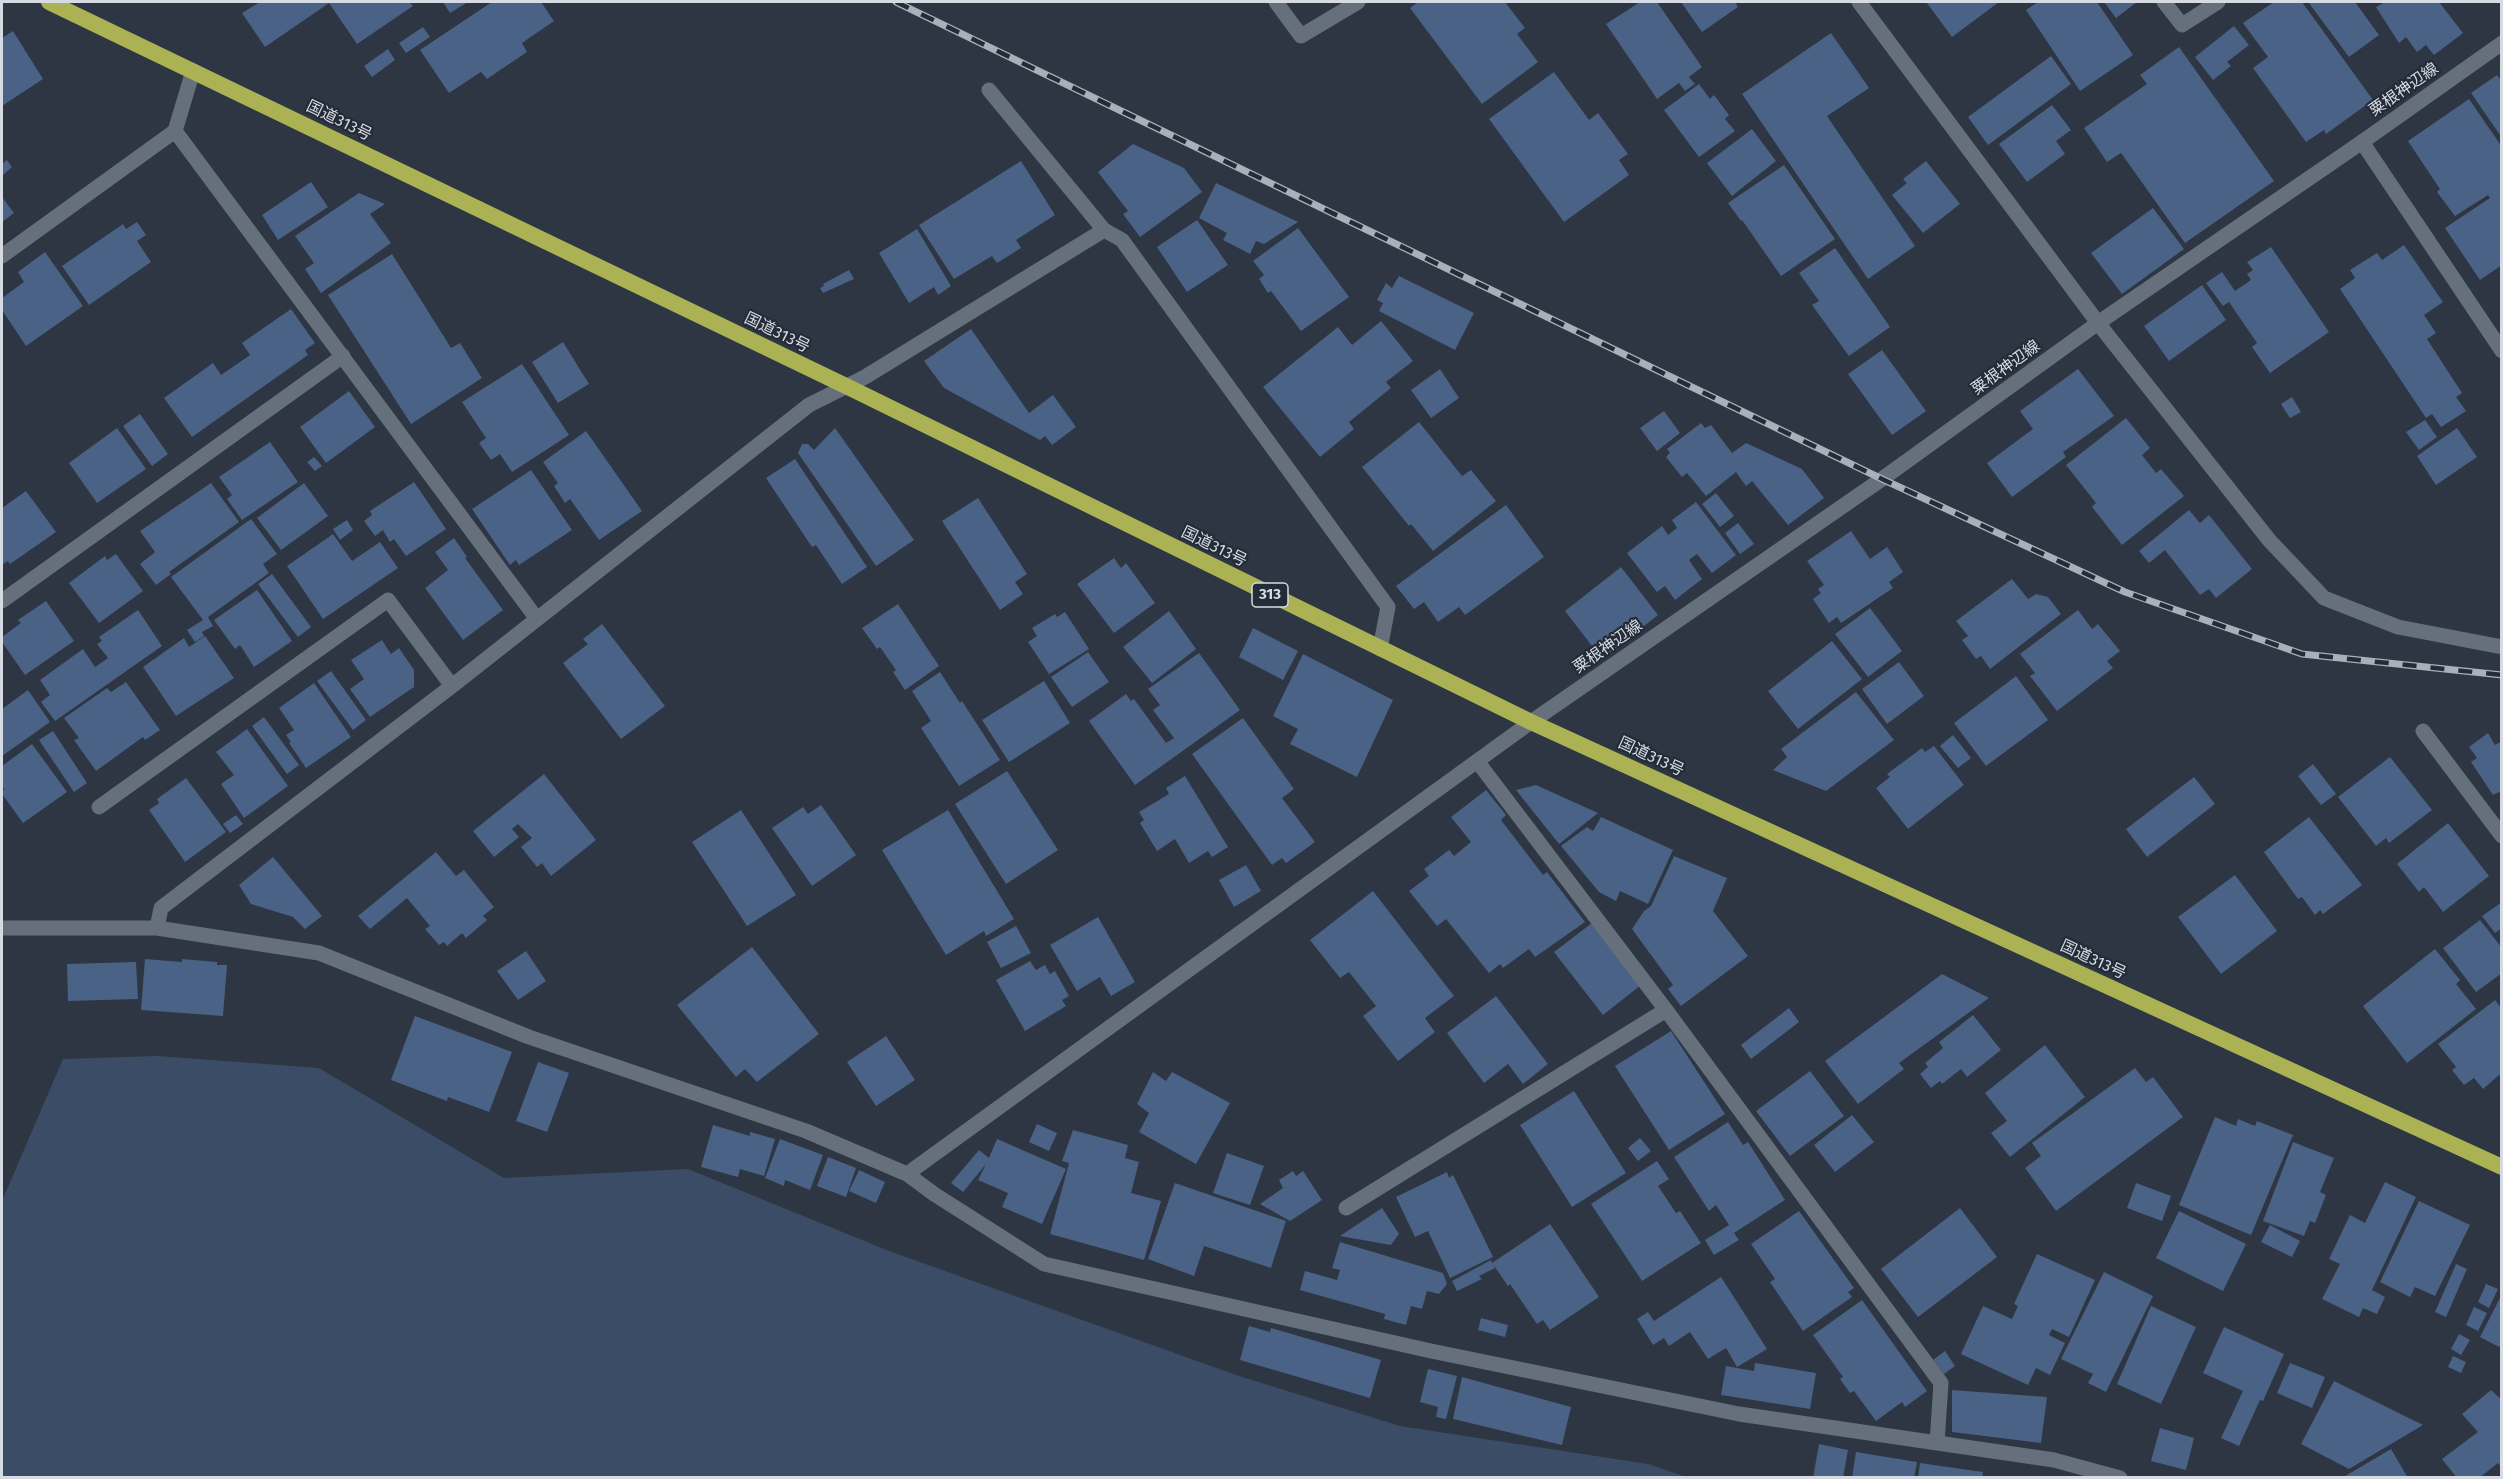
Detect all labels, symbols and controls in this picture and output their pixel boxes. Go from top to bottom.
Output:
street label: 粟根神辺線 [2366,59,2442,121]
street label: 国道313号 [303,97,375,145]
street label: 国道313号 [741,309,813,357]
street label: 粟根神辺線 [1968,337,2044,399]
street label: 国道313号 [1178,523,1250,571]
road number: 313 [1252,583,1288,607]
street label: 粟根神辺線 [1570,616,1646,678]
street label: 国道313号 [1615,733,1687,781]
street label: 国道313号 [2057,936,2129,984]

